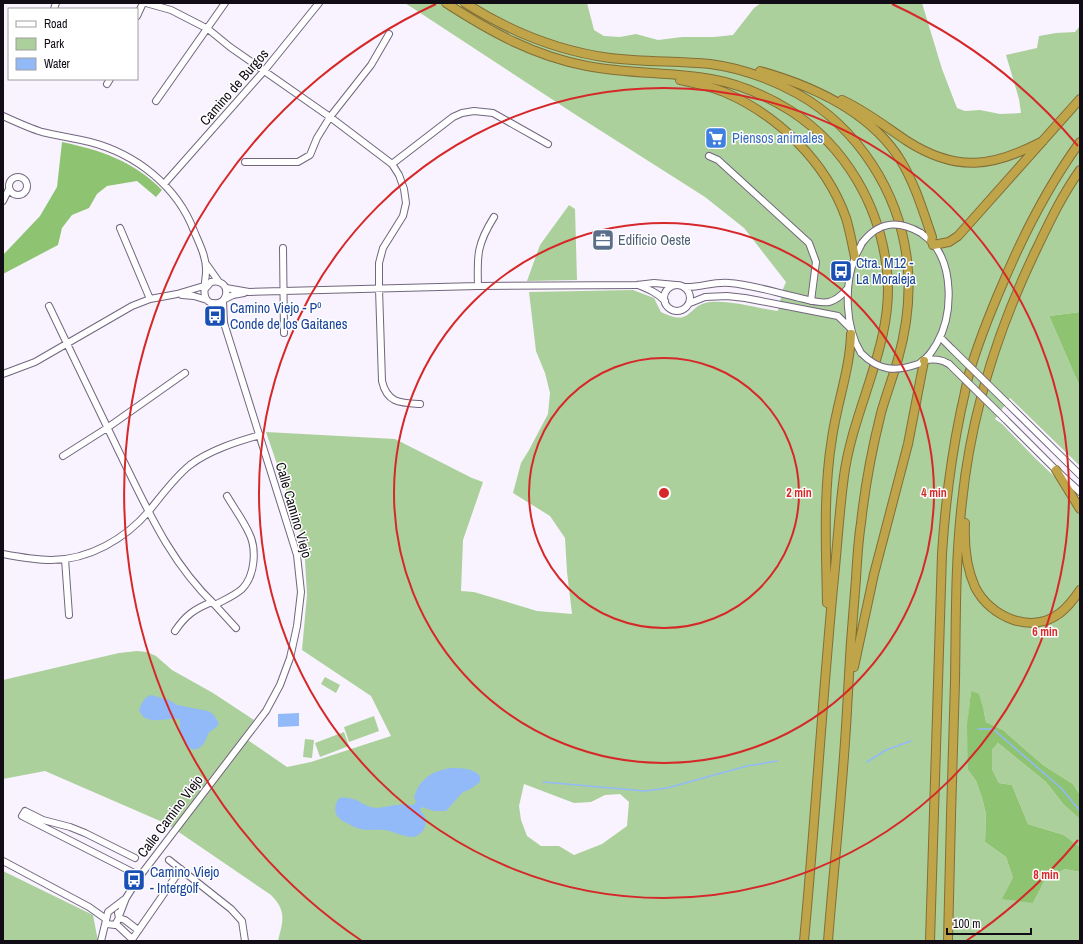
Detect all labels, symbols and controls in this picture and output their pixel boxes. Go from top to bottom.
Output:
legend [8,8,138,80]
text: Road [44,16,68,32]
text: Park [44,36,64,52]
street label: Camino de Burgos [196,45,272,129]
text: Water [44,56,71,72]
supermarket icon: Piensos animales [703,125,729,151]
place label: Piensos animales [732,129,824,147]
office icon: Edificio Oeste [590,227,616,253]
place label: Edificio Oeste [618,231,691,249]
place label: Ctra. M12 - La Moraleja [856,254,917,288]
bus stop icon: Ctra. M12 - La Moraleja [828,258,854,284]
place label: Camino Viejo - Pº Conde de los Gaitanes [230,299,348,333]
bus stop icon: Camino Viejo - Pº Conde de los Gaitanes [202,303,228,329]
street label: Calle Camino Viejo [272,460,316,560]
text: 2 min [786,485,812,501]
text: 4 min [921,485,947,501]
centre of rings [657,486,671,500]
text: 6 min [1032,624,1058,640]
street label: Calle Camino Viejo [133,771,207,861]
place label: Camino Viejo - Intergolf [150,863,219,897]
bus stop icon: Camino Viejo - Intergolf [121,867,147,893]
text: 8 min [1033,867,1059,883]
scale bar [947,910,1031,936]
text: 100 m [953,916,980,932]

